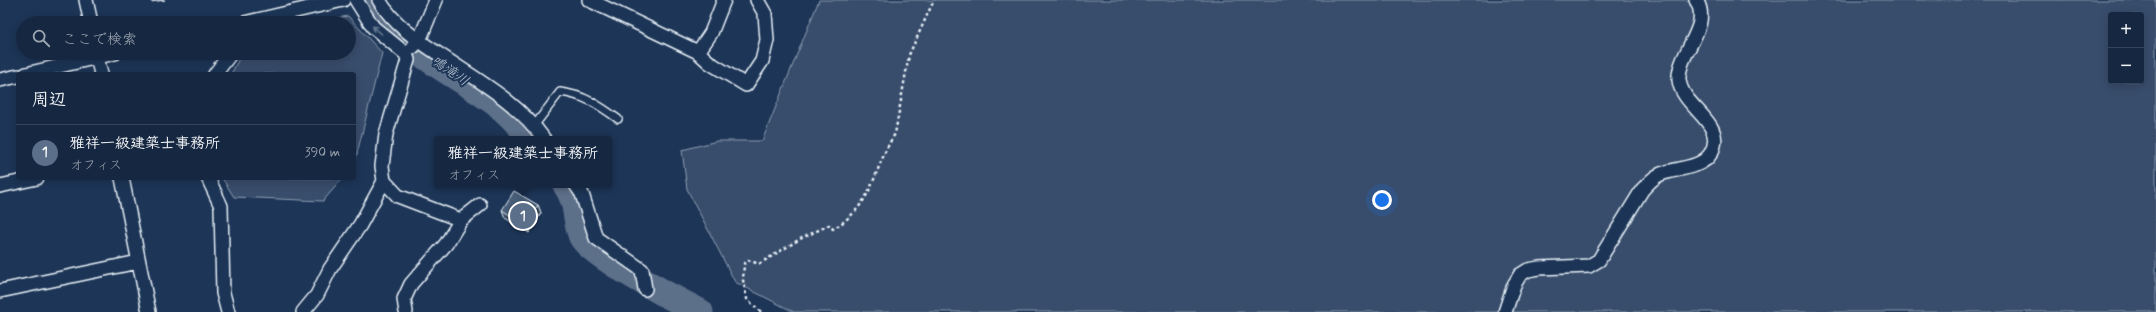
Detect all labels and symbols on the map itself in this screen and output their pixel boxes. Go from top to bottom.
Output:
one-way arrow [372,25,383,34]
water label: 鳴滝川 [428,52,472,90]
your location [1372,190,1392,210]
pin: 1 [510,201,536,231]

